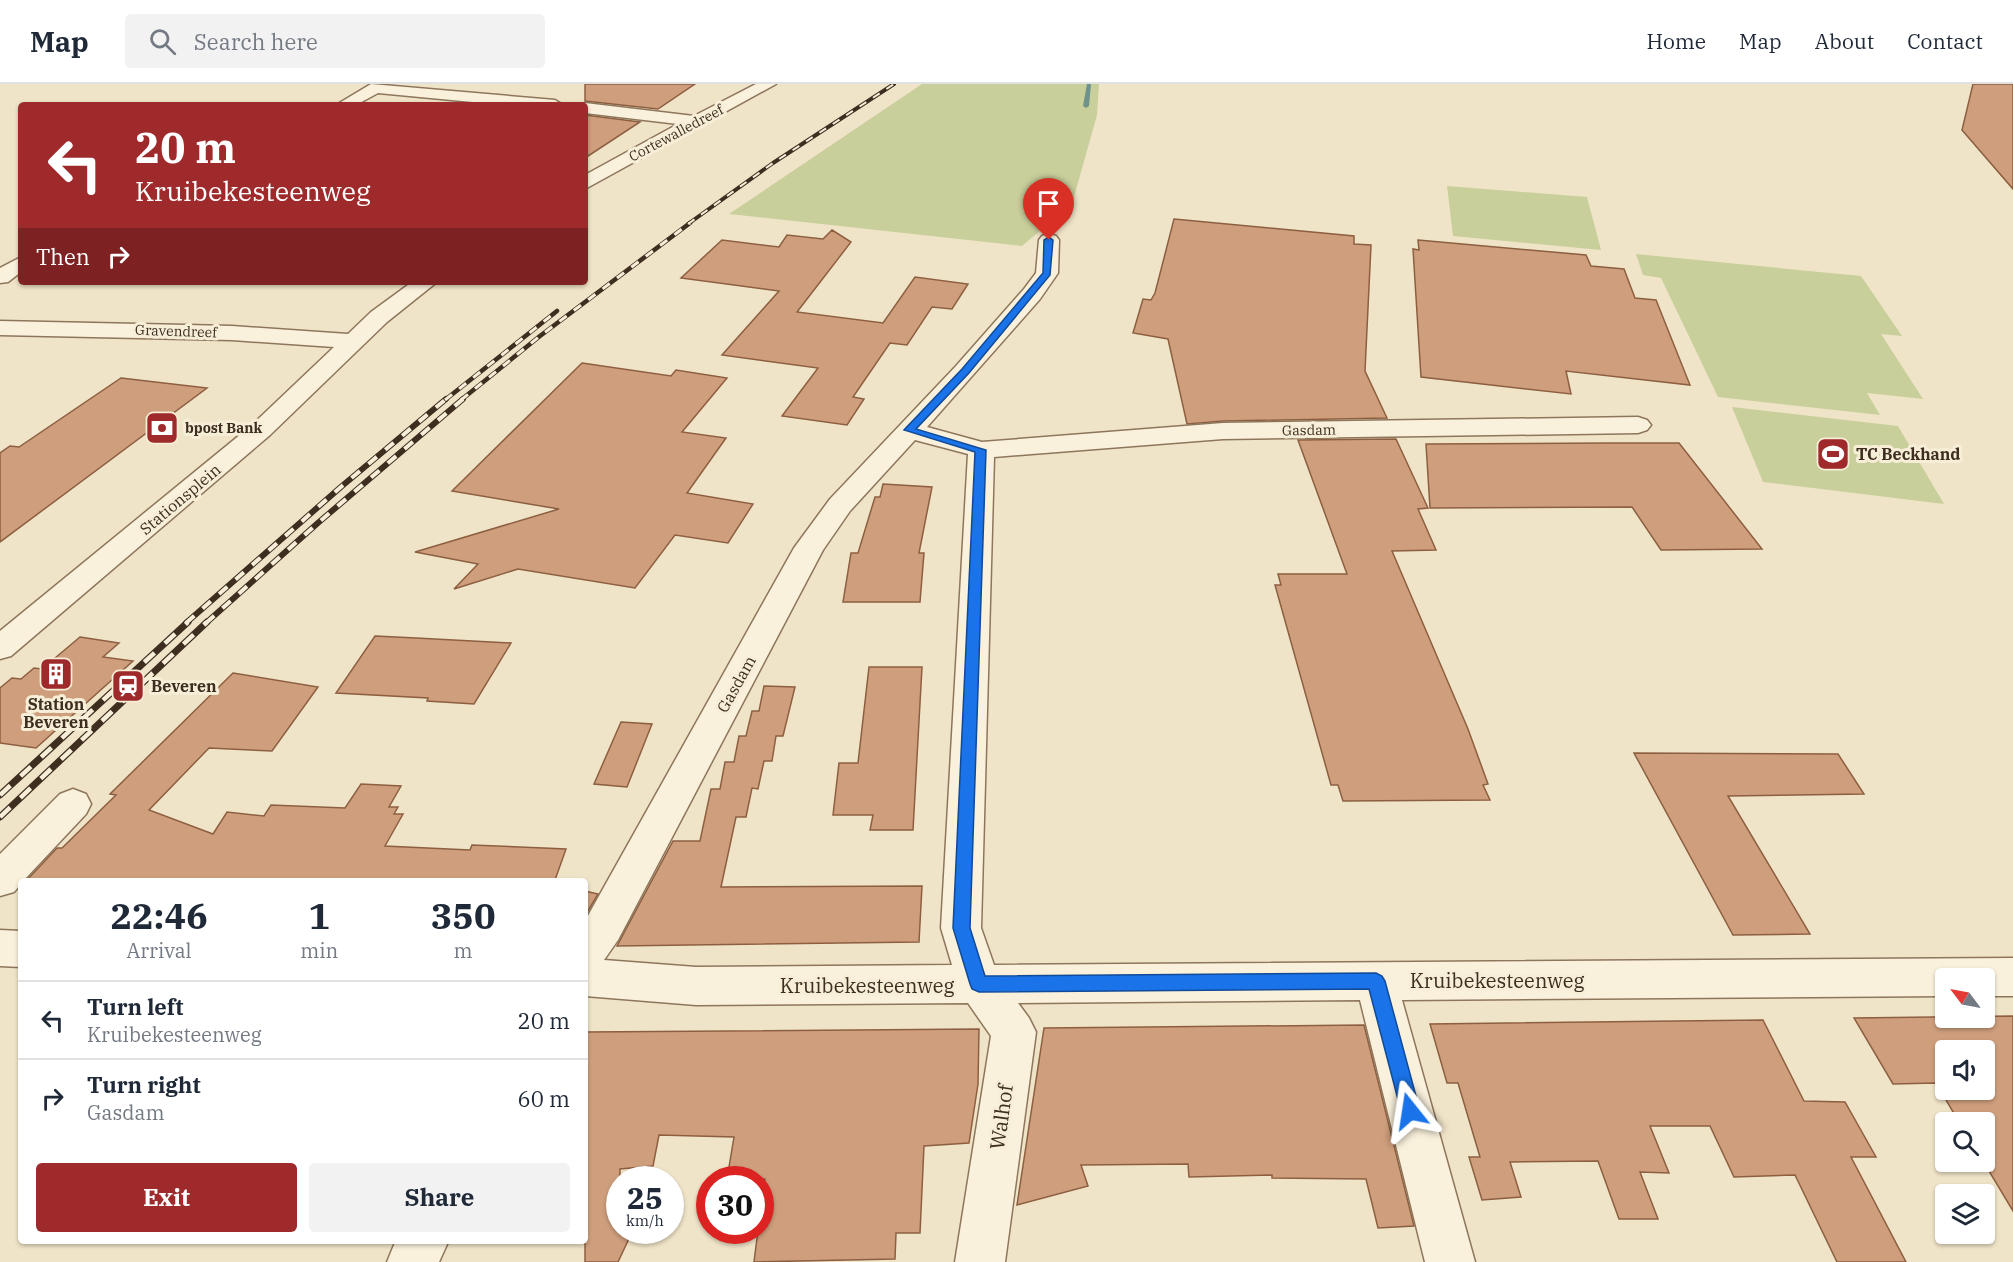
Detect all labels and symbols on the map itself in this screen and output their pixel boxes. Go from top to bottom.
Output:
street label: Cortewalledreef [626,100,727,165]
pin [1023,178,1074,240]
street label: Gravendreef [135,321,219,341]
bank icon: bpost Bank [144,410,180,446]
place label: bpost Bank [185,419,262,437]
street label: Gasdam [1282,421,1336,439]
sports icon: TC Beckhand [1815,436,1851,472]
place label: TC Beckhand [1856,444,1960,464]
street label: Stationsplein [135,459,225,539]
street label: Gasdam [712,652,760,716]
building icon: Station Beveren [38,656,74,692]
station icon: Beveren [110,668,146,704]
place label: Beveren [151,676,217,696]
place label: Station Beveren [23,694,89,732]
street label: Kruibekesteenweg [1410,967,1584,994]
north arrow [1935,968,1995,1028]
street label: Kruibekesteenweg [780,972,954,999]
position arrow [1378,1079,1442,1143]
street label: Walhof [983,1082,1019,1151]
speed limit sign: 30 [696,1166,774,1244]

